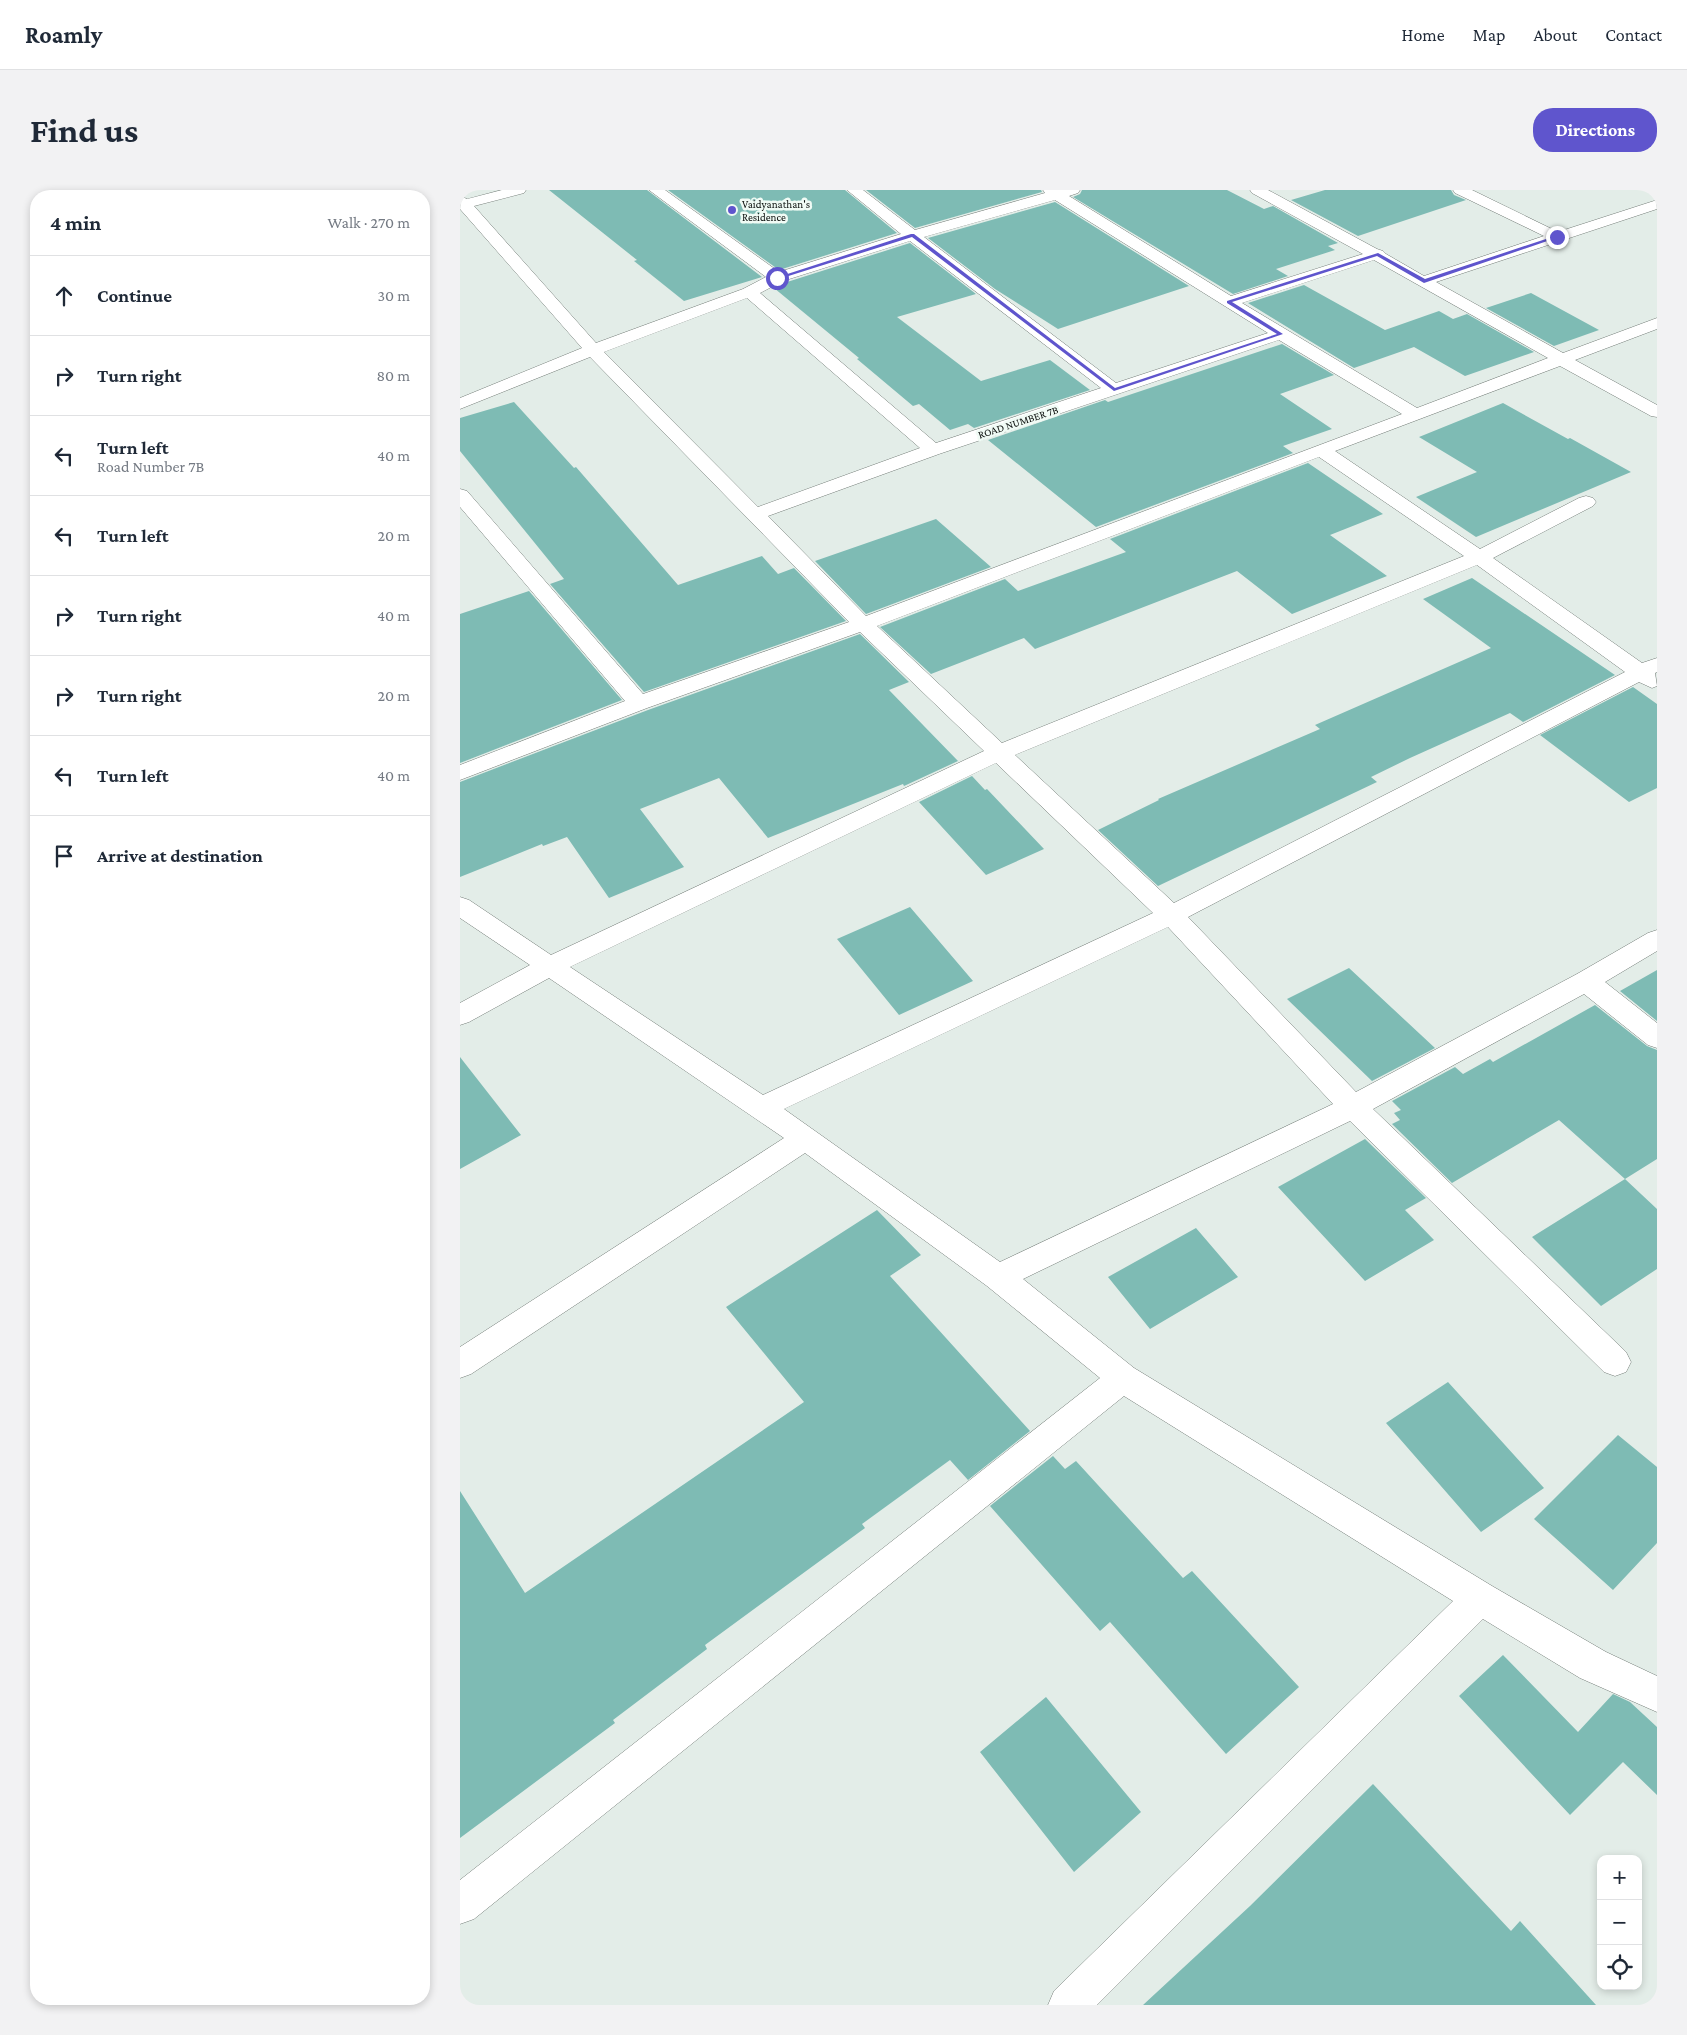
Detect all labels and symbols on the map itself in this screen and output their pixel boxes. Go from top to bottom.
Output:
place label: Vaidyanathan's Residence [742,198,810,223]
marker: Vaidyanathan's Residence [726,204,738,216]
route end [1546,226,1569,249]
route start [766,267,789,290]
street label: ROAD NUMBER 7B [976,403,1060,441]

